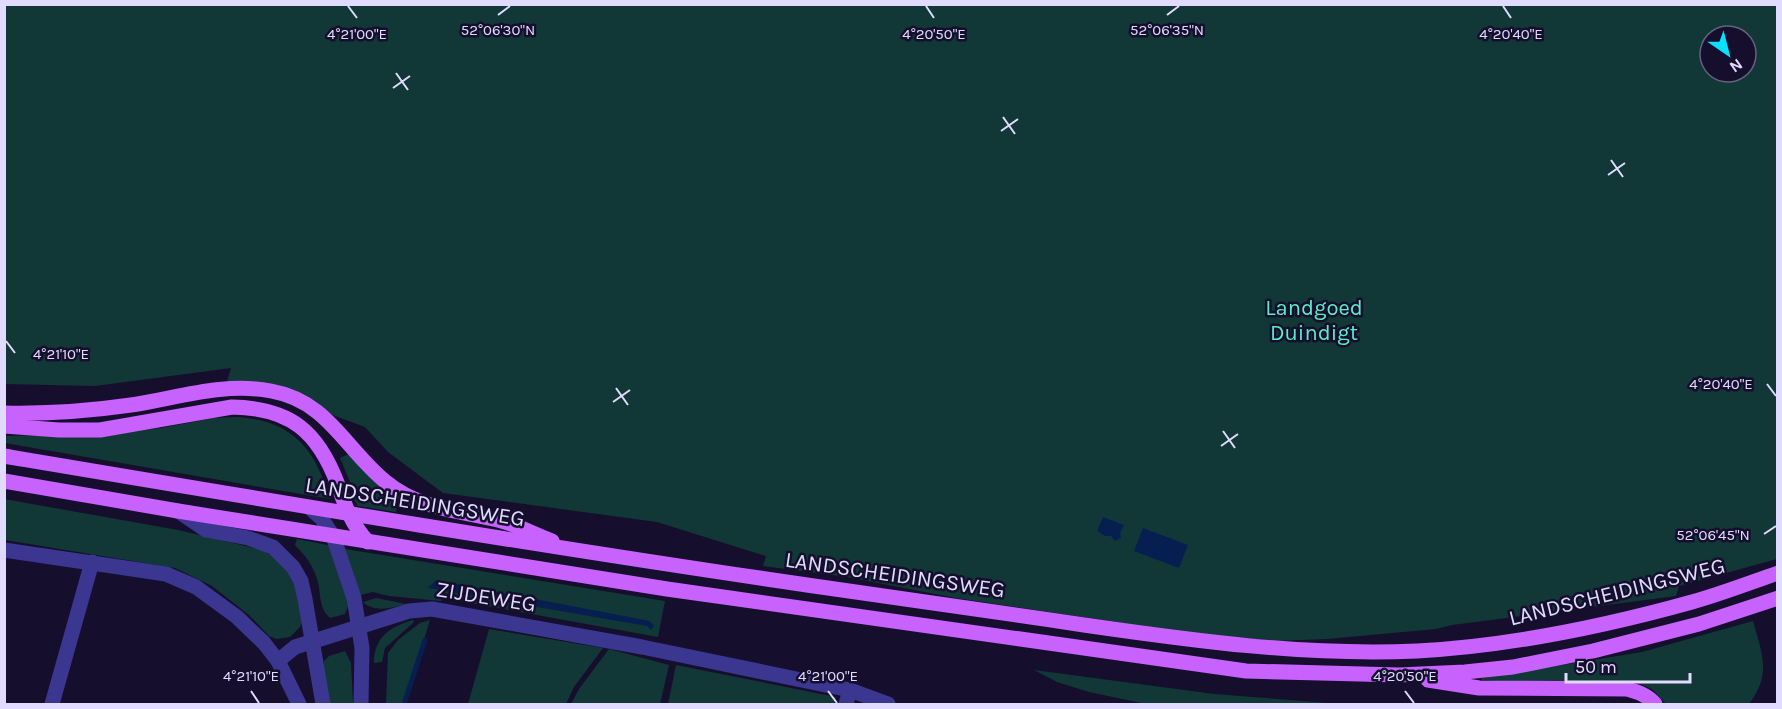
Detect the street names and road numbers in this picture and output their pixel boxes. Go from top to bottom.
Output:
street label: LANDSCHEIDINGSWEG [303,472,527,532]
street label: LANDSCHEIDINGSWEG [783,547,1007,603]
street label: LANDSCHEIDINGSWEG [1506,553,1728,631]
street label: ZIJDEWEG [434,576,538,618]

